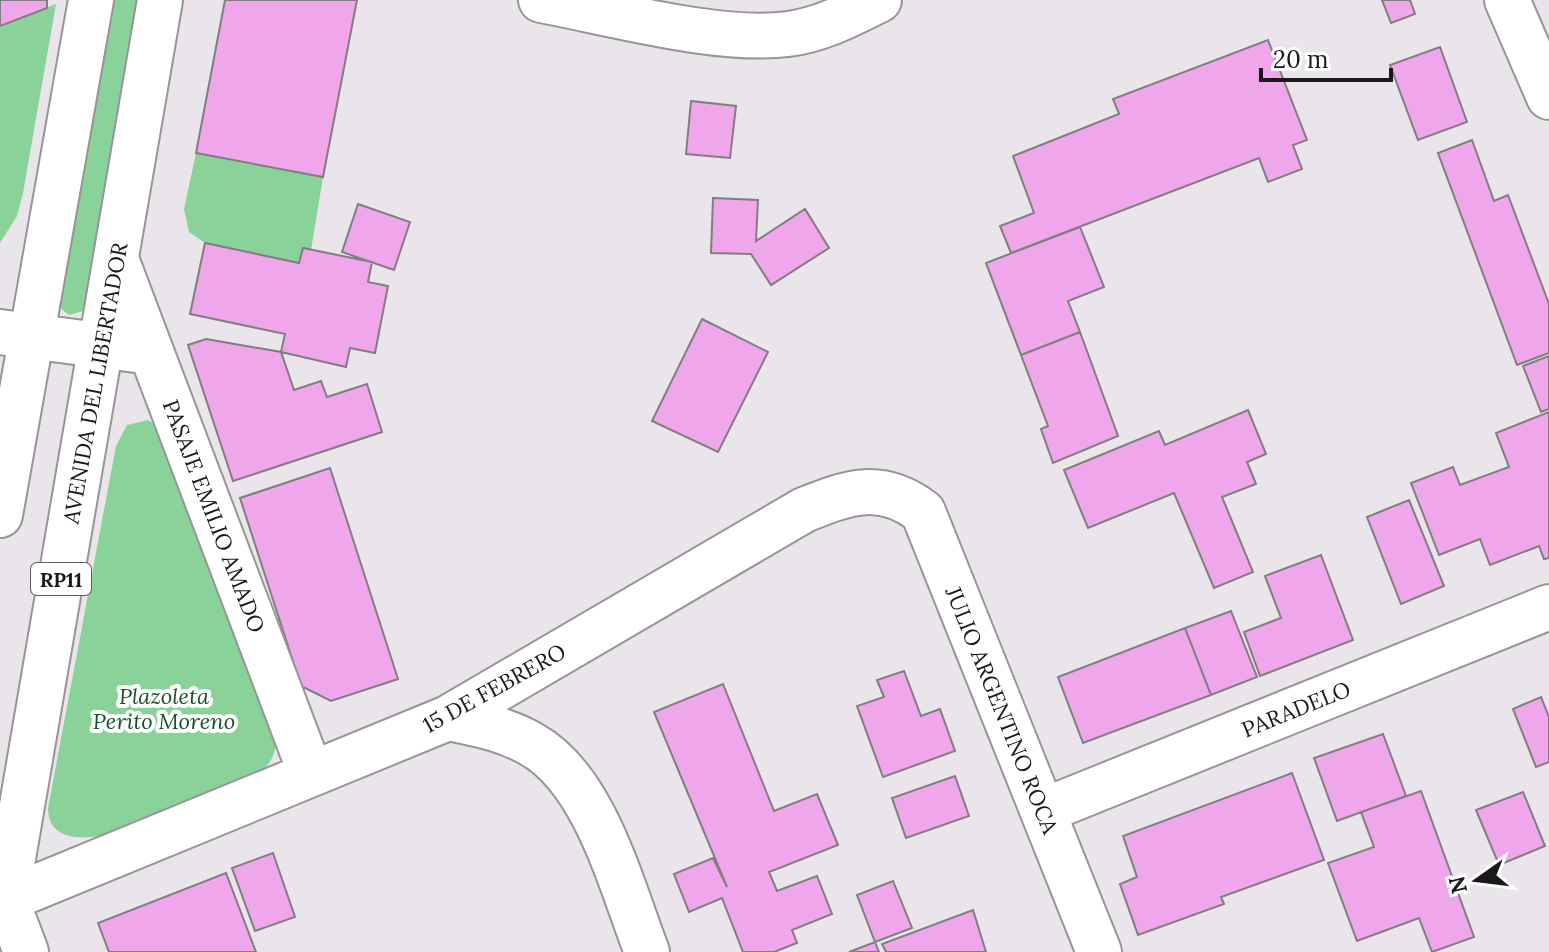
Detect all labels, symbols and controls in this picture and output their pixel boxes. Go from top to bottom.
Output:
scale bar [1261,32,1391,82]
text: 20 m [1273,44,1329,75]
street label: AVENIDA DEL LIBERTADOR [56,240,134,527]
street label: PASAJE EMILIO AMADO [157,396,271,636]
road number: RP11 [31,563,91,595]
street label: JULIO ARGENTINO ROCA [939,581,1065,839]
street label: 15 DE FEBRERO [417,637,571,739]
street label: PARADELO [1238,675,1354,743]
park label: Plazoleta Perito Moreno [93,682,235,735]
north arrow [1437,840,1517,920]
text: N [1442,873,1473,896]

